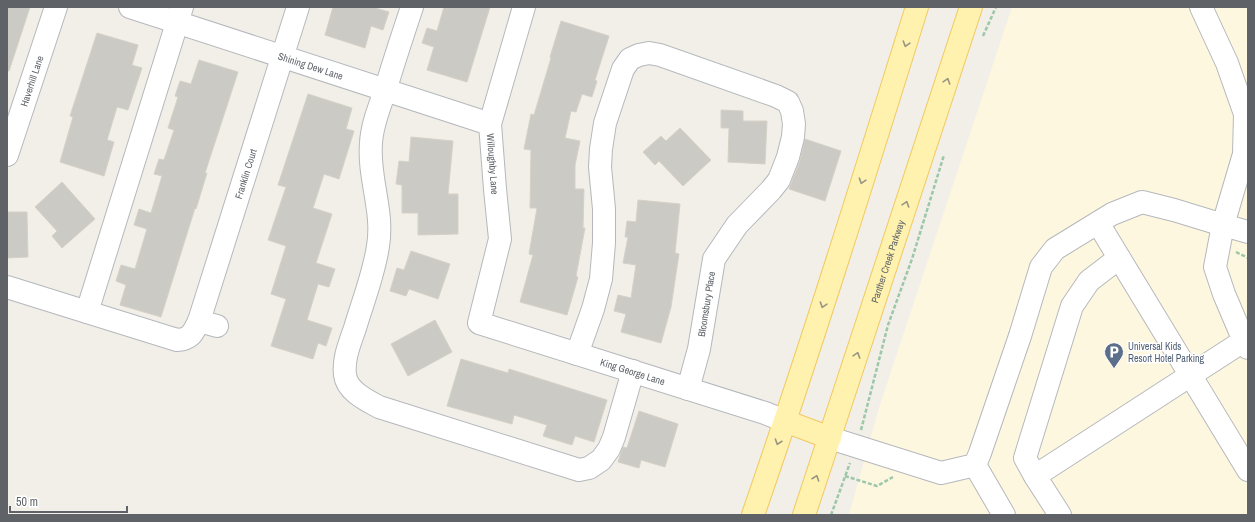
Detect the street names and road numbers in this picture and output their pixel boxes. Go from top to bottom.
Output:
street label: Shining Dew Lane [276,50,345,83]
street label: Haverhill Lane [18,54,47,108]
street label: Willoughby Lane [484,133,502,196]
street label: Franklin Court [232,147,260,201]
street label: Panther Creek Parkway [868,217,908,305]
street label: Bloomsbury Place [695,270,718,338]
street label: King George Lane [599,356,667,388]

